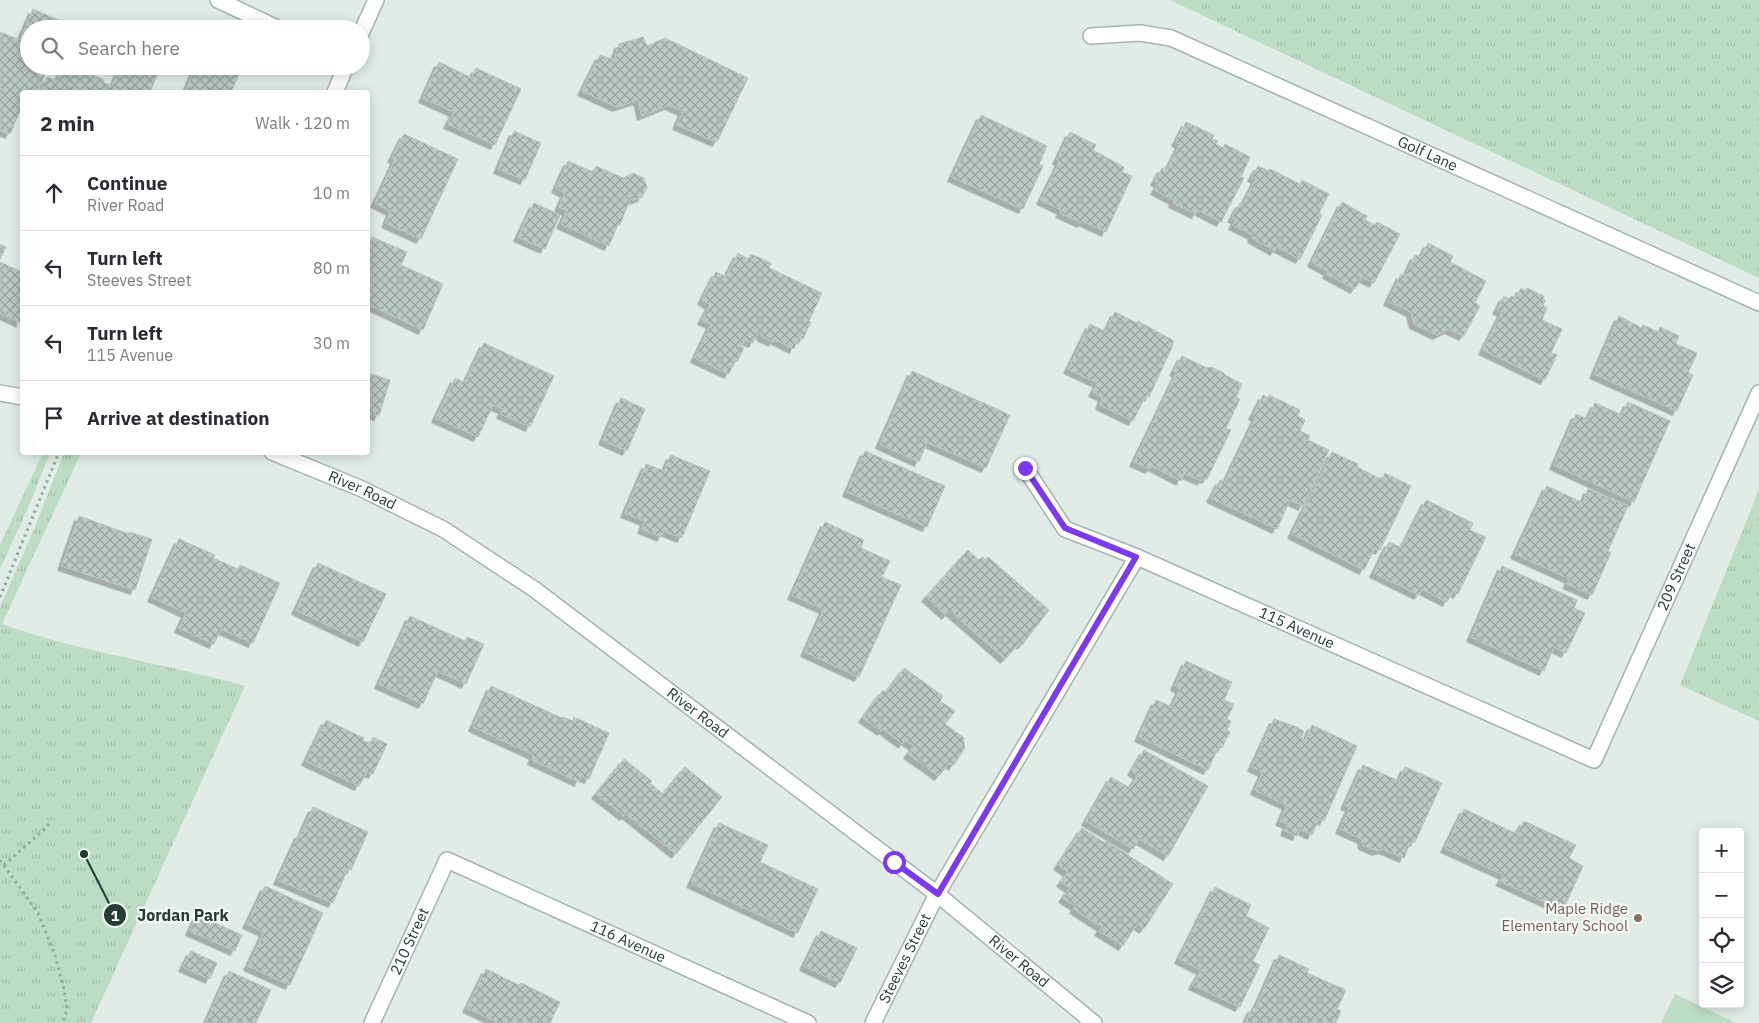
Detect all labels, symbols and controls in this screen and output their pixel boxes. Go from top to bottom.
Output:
search box [20,20,370,75]
icon: search [38,34,66,62]
text: Search here [78,36,180,60]
text: 2 min [40,109,95,137]
text: Walk · 120 m [255,113,350,133]
street label: Golf Lane [1395,131,1461,175]
text: Continue [87,171,167,195]
icon: ahead [40,179,68,207]
text: 10 m [313,183,350,203]
text: River Road [87,195,164,215]
text: Turn left [87,246,163,270]
icon: left [40,254,68,282]
text: 80 m [313,258,350,278]
text: Steeves Street [87,270,191,290]
text: Turn left [87,321,163,345]
icon: left [40,329,68,357]
text: 30 m [313,333,350,353]
text: 115 Avenue [87,345,173,365]
icon: arrive [40,404,68,432]
text: Arrive at destination [87,406,270,430]
route end [1014,457,1037,480]
street label: River Road [326,466,400,513]
street label: 209 Street [1652,540,1699,613]
street label: 115 Avenue [1256,602,1338,653]
street label: River Road [663,683,733,742]
map controls [1699,828,1744,1008]
button: + [1699,828,1744,873]
route start [883,851,906,874]
button: − [1699,873,1744,918]
place label: Maple Ridge Elementary School [1501,899,1628,935]
callout: Jordan Park [102,900,239,931]
street label: 210 Street [386,904,433,978]
text: Jordan Park [137,905,230,925]
text: 1 [110,906,120,925]
street label: Steeves Street [874,910,935,1006]
marker: Maple Ridge Elementary School [1632,912,1644,924]
street label: 116 Avenue [587,916,669,967]
button: locate [1699,918,1744,963]
street label: River Road [985,931,1053,991]
button: layers [1699,963,1744,1008]

